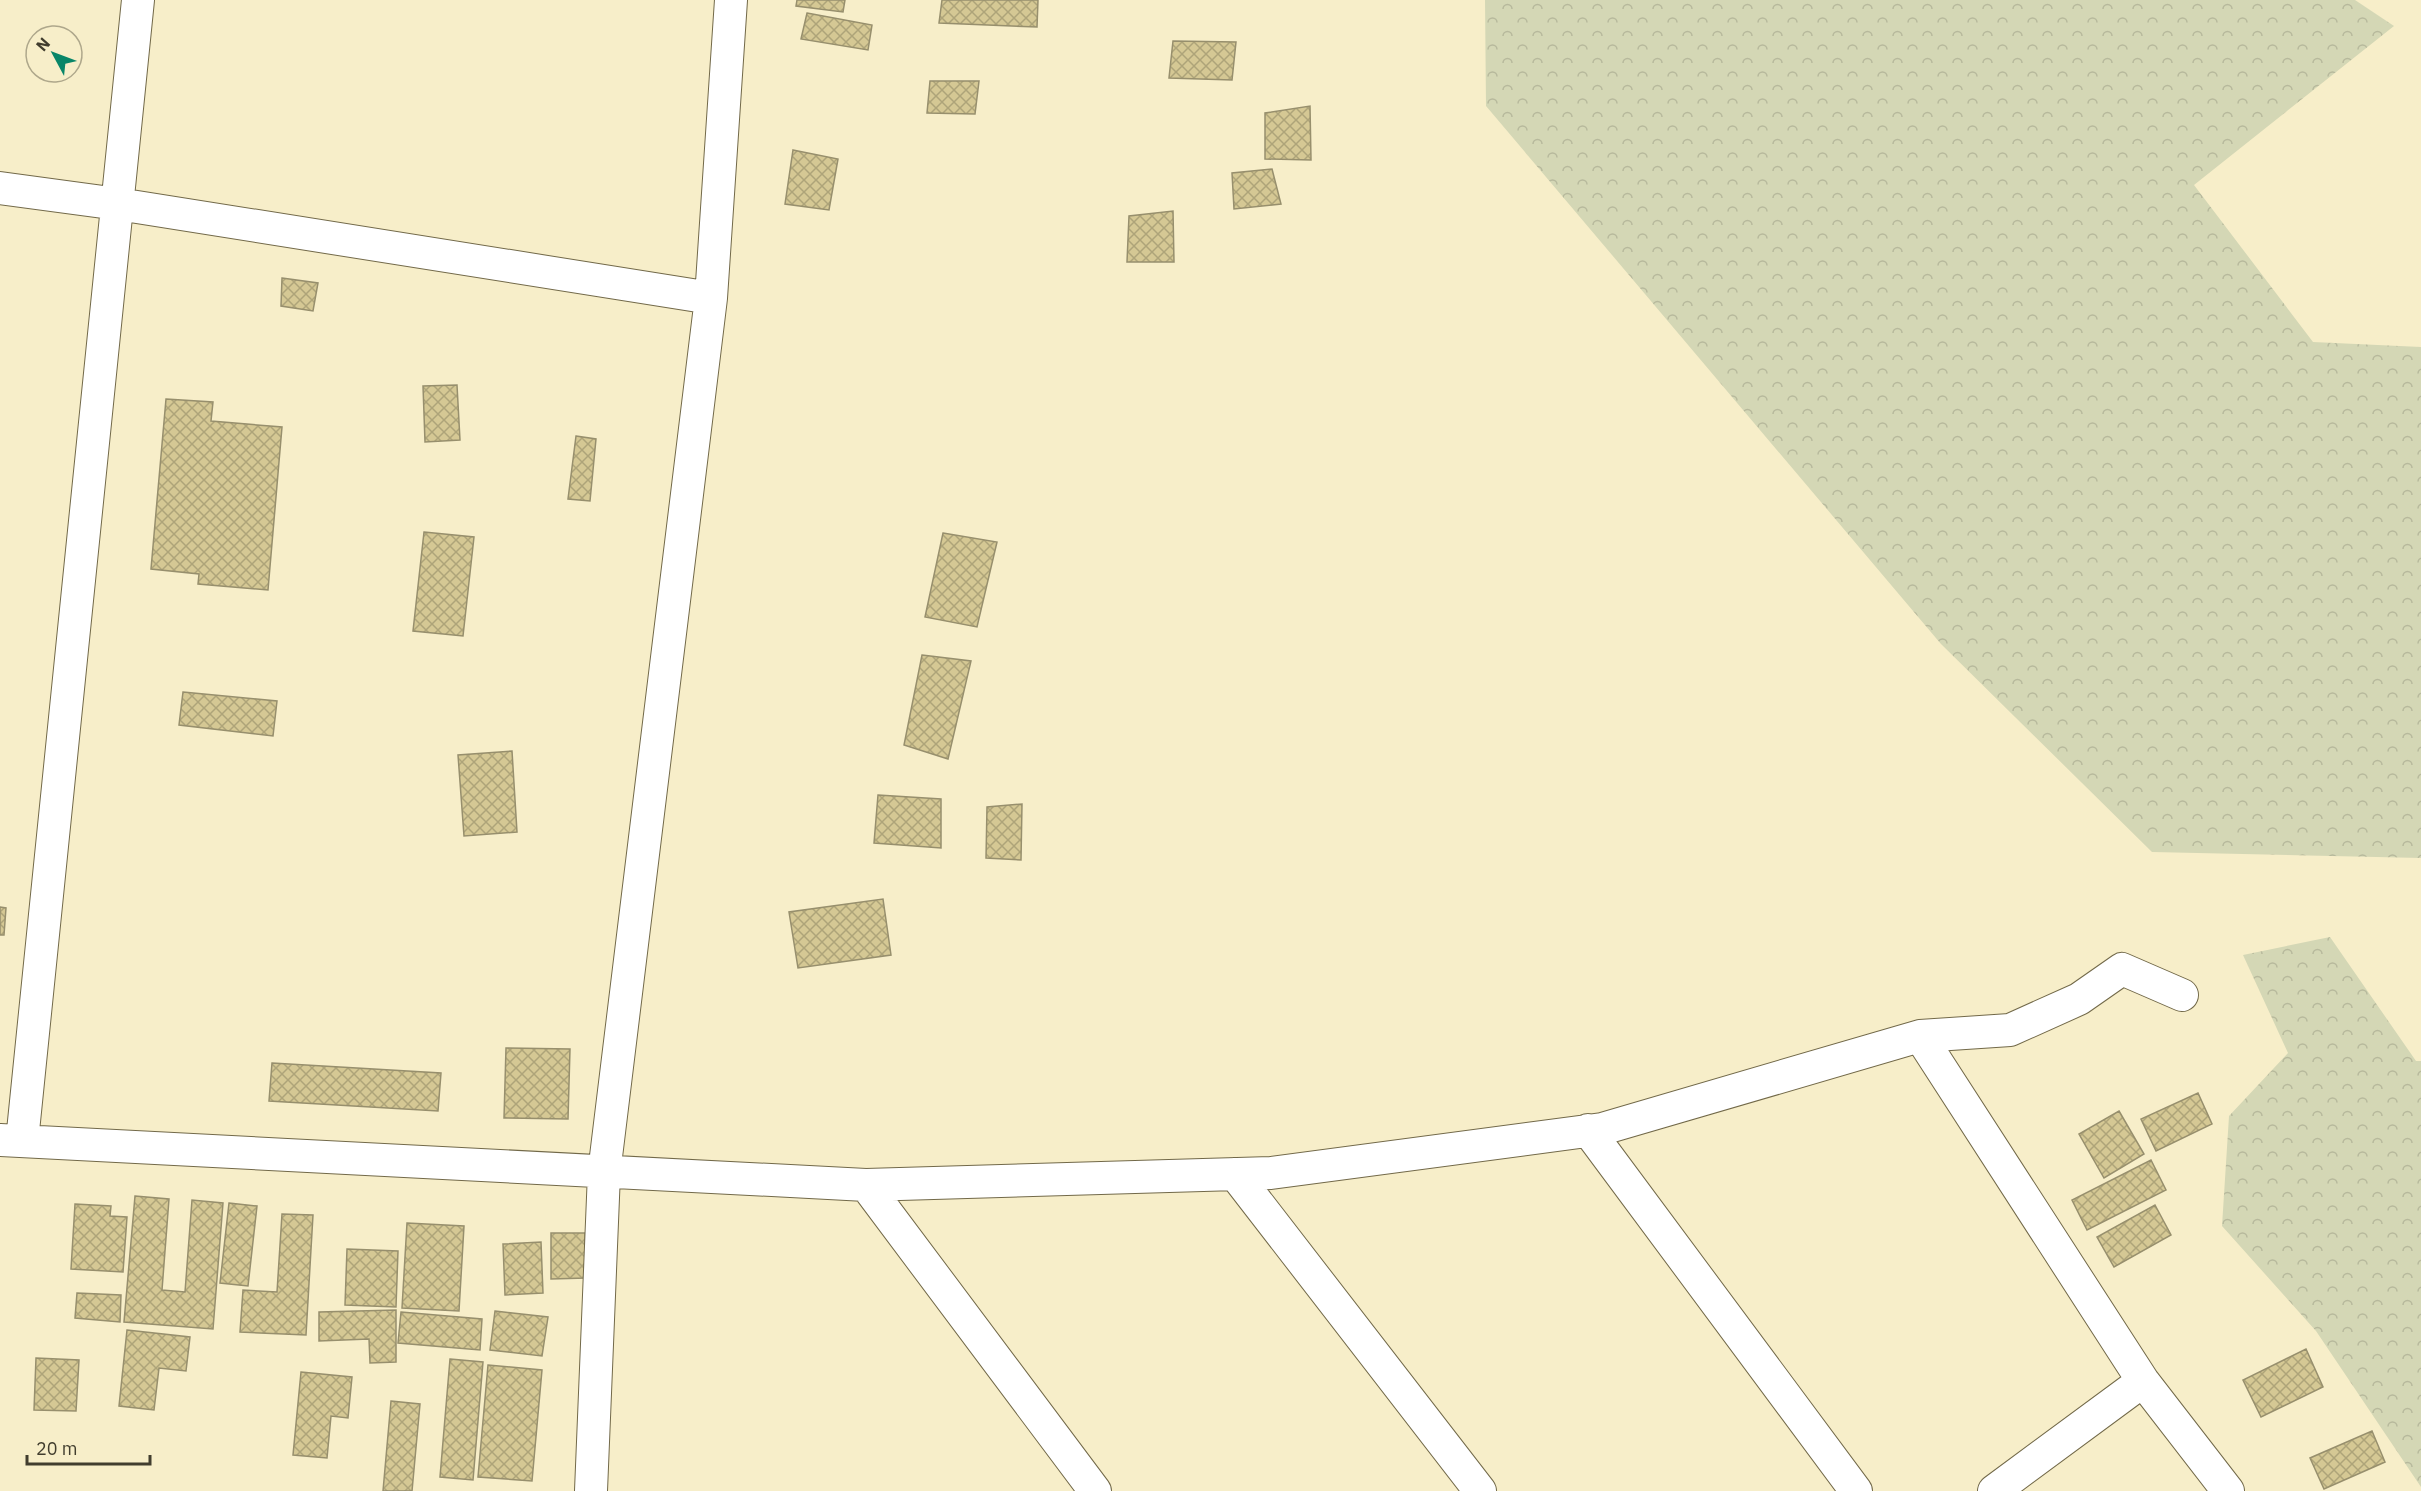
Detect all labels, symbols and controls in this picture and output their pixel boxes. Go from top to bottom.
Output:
north arrow [24,24,84,84]
text: N [31,33,54,55]
scale bar [27,1428,150,1466]
text: 20 m [36,1437,78,1460]

